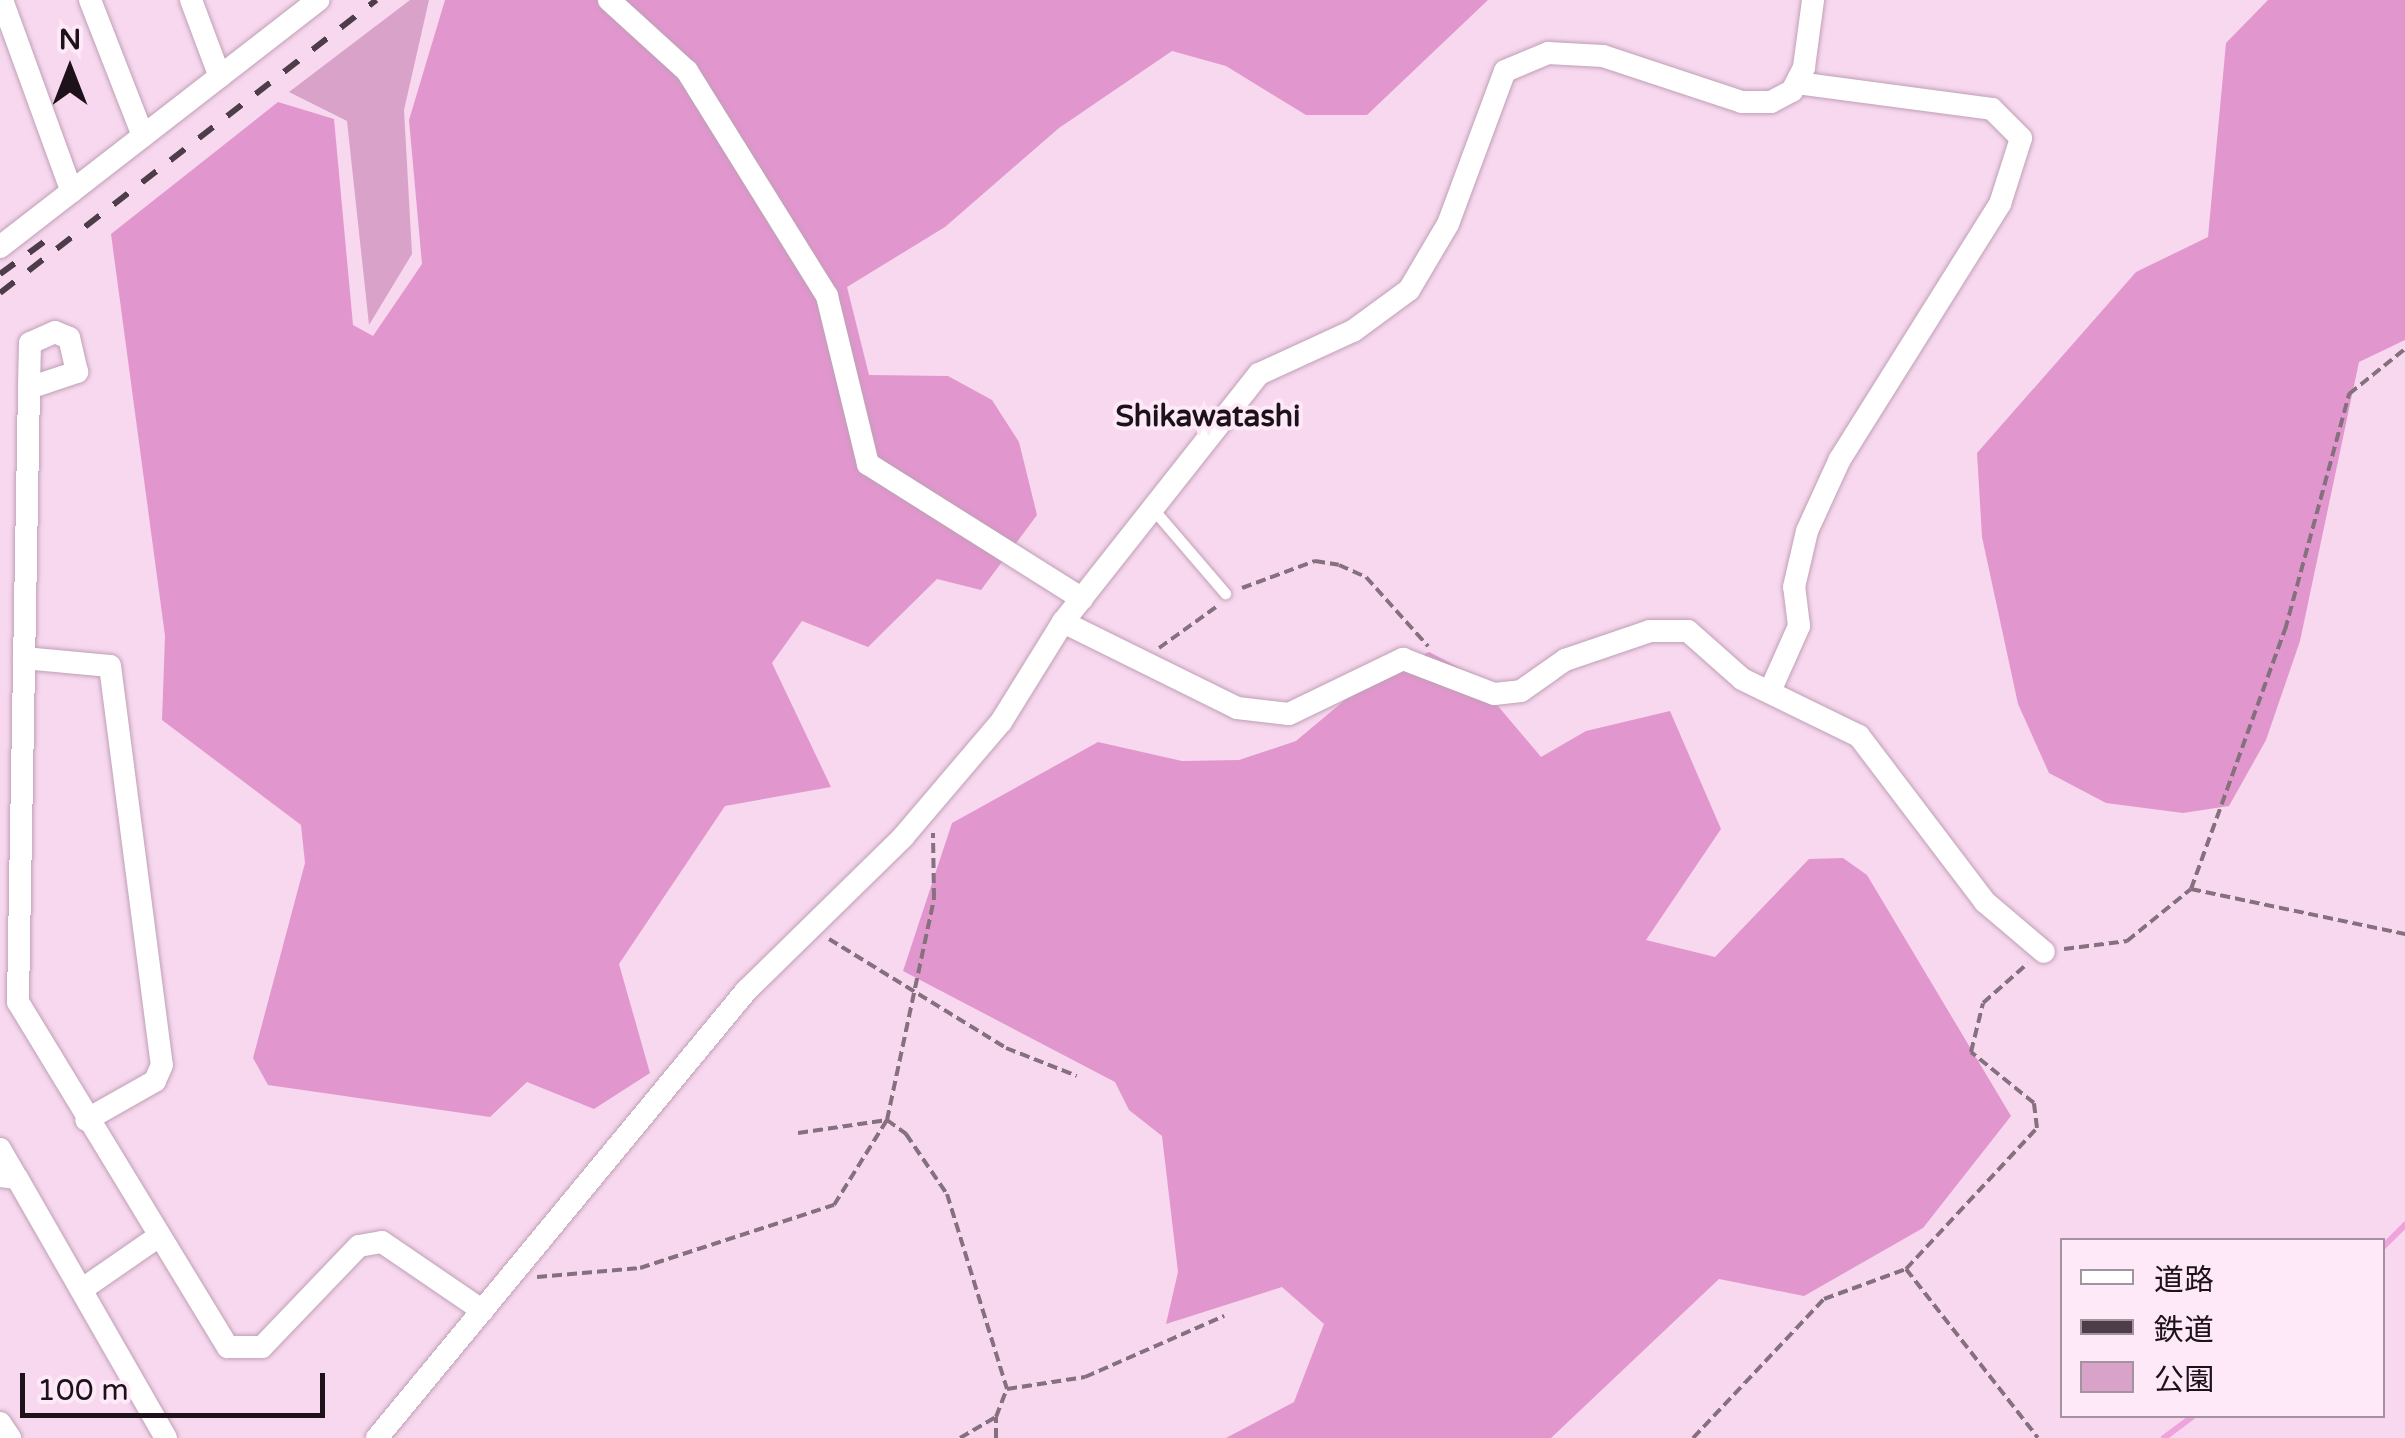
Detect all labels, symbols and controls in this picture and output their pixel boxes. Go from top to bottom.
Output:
north arrow [20,20,120,120]
text: N [59,23,81,57]
district label: Shikawatashi [1115,399,1301,435]
legend [2060,1238,2385,1418]
text: 道路 [2154,1262,2214,1299]
text: 鉄道 [2154,1312,2214,1349]
scale bar [25,1353,330,1415]
text: 公園 [2154,1362,2214,1399]
text: 100 m [37,1372,129,1409]

